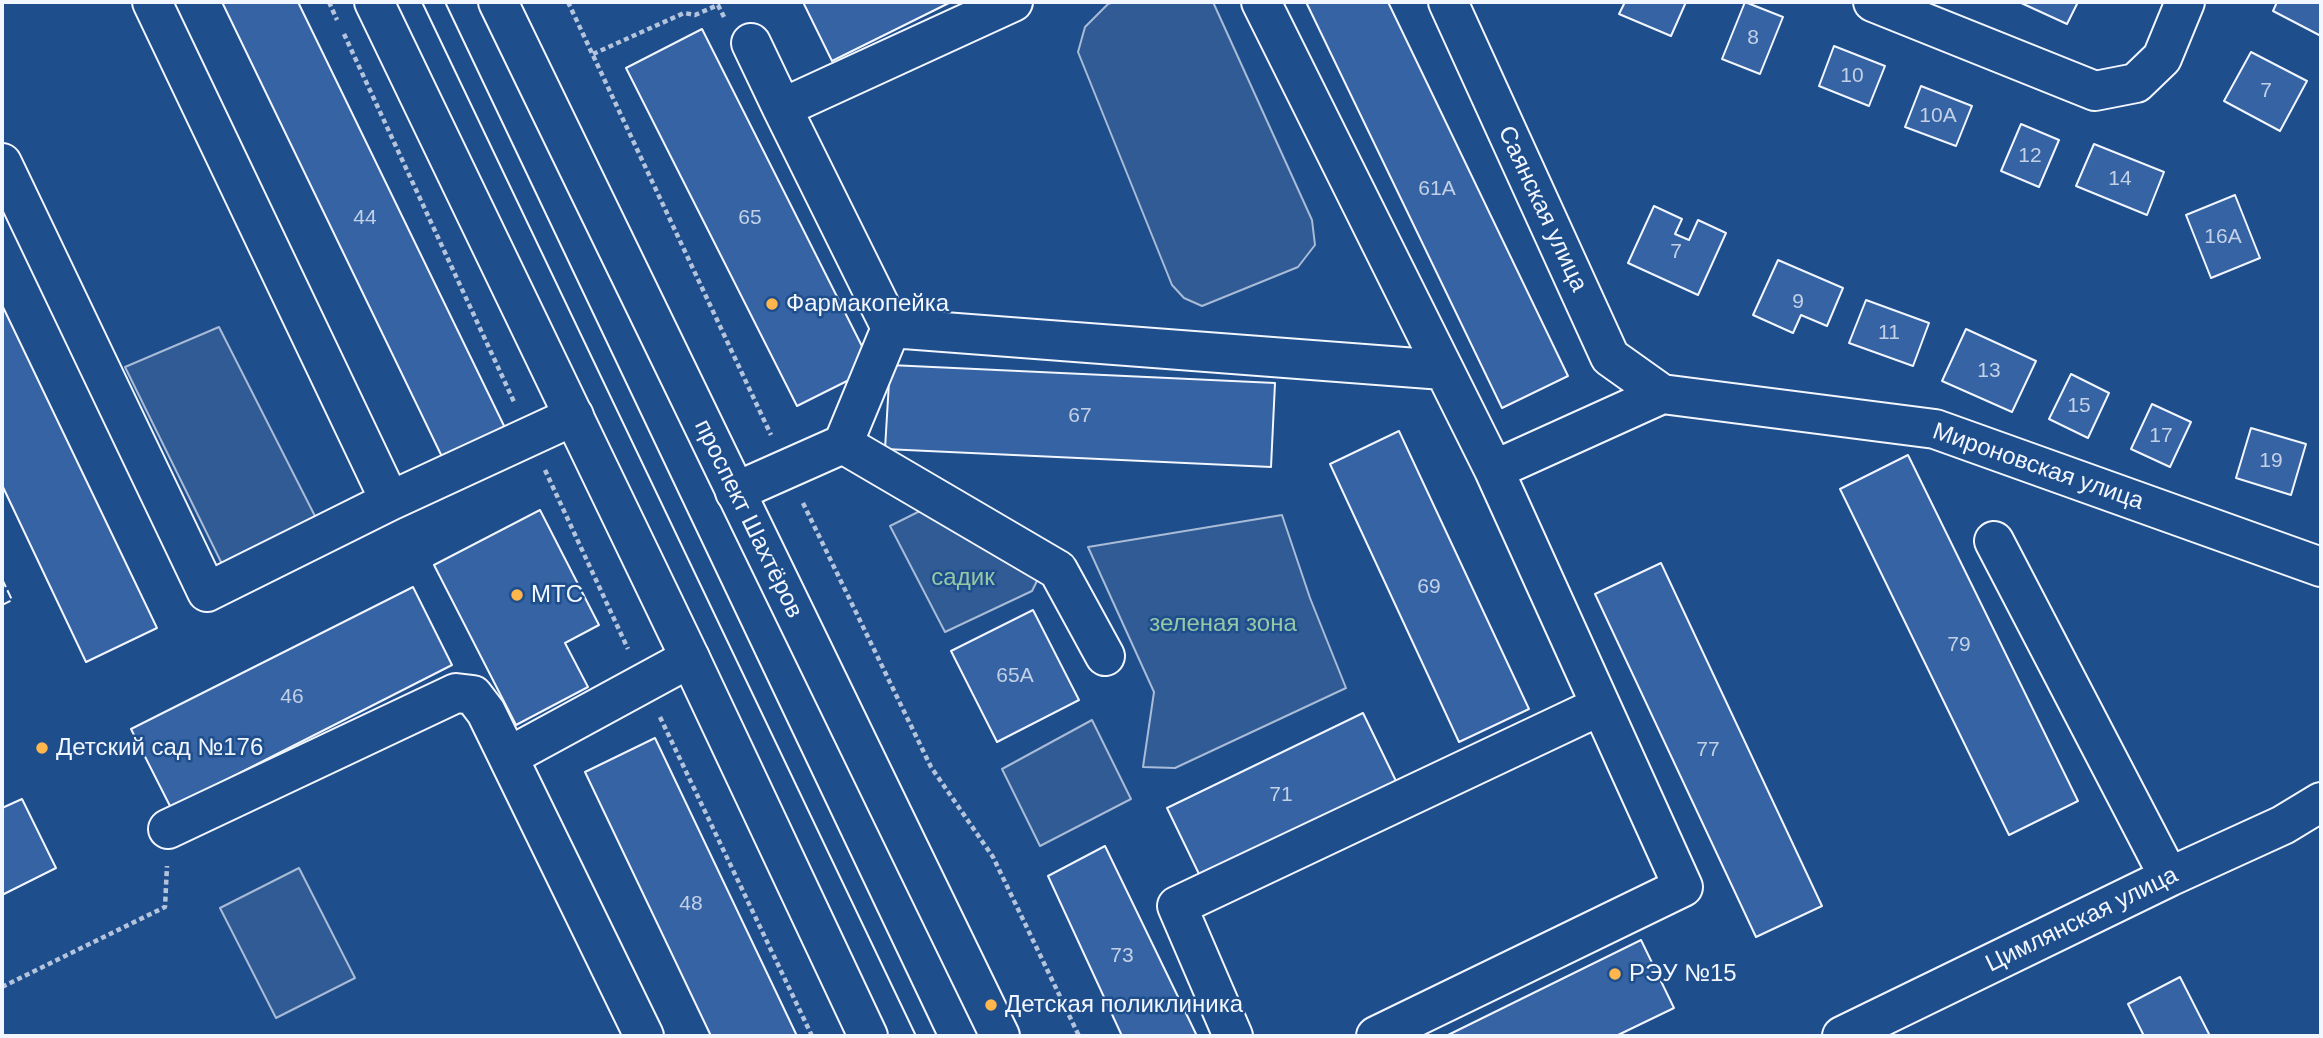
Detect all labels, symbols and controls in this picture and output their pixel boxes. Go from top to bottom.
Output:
house number: 8 [1747,25,1759,51]
house number: 10 [1840,63,1864,89]
house number: 7 [2260,78,2272,104]
house number: 10А [1919,103,1957,129]
street label: Саянская улица [1491,122,1593,296]
house number: 12 [2018,143,2042,169]
house number: 14 [2108,166,2132,192]
house number: 61А [1418,176,1456,202]
house number: 44 [353,205,377,231]
house number: 65 [738,205,762,231]
house number: 16А [2204,224,2242,250]
house number: 7 [1670,239,1682,265]
house number: 9 [1792,289,1804,315]
place label: Фармакопейка [786,290,949,318]
marker: Фармакопейка [764,296,780,312]
house number: 11 [1878,320,1900,346]
house number: 13 [1977,358,2001,384]
house number: 15 [2067,393,2091,419]
house number: 67 [1068,403,1092,429]
street label: проспект Шахтёров [687,415,809,623]
street label: Мироновская улица [1929,417,2147,517]
house number: 17 [2149,423,2173,449]
house number: 19 [2259,448,2283,474]
park label: садик [931,564,995,592]
house number: 69 [1417,574,1441,600]
place label: МТС [531,581,583,609]
marker: МТС [509,587,525,603]
park label: зеленая зона [1149,610,1297,638]
house number: 79 [1947,632,1971,658]
house number: 65А [996,663,1034,689]
house number: 46 [280,684,304,710]
place label: Детский сад №176 [56,734,263,762]
house number: 77 [1696,737,1720,763]
marker: Детский сад №176 [34,740,50,756]
house number: 71 [1269,782,1293,808]
street label: Цимлянская улица [1981,861,2183,979]
house number: 48 [679,891,703,917]
house number: 73 [1110,943,1134,969]
place label: РЭУ №15 [1629,960,1737,988]
marker: РЭУ №15 [1607,966,1623,982]
place label: Детская поликлиника [1005,991,1243,1019]
marker: Детская поликлиника [983,997,999,1013]

